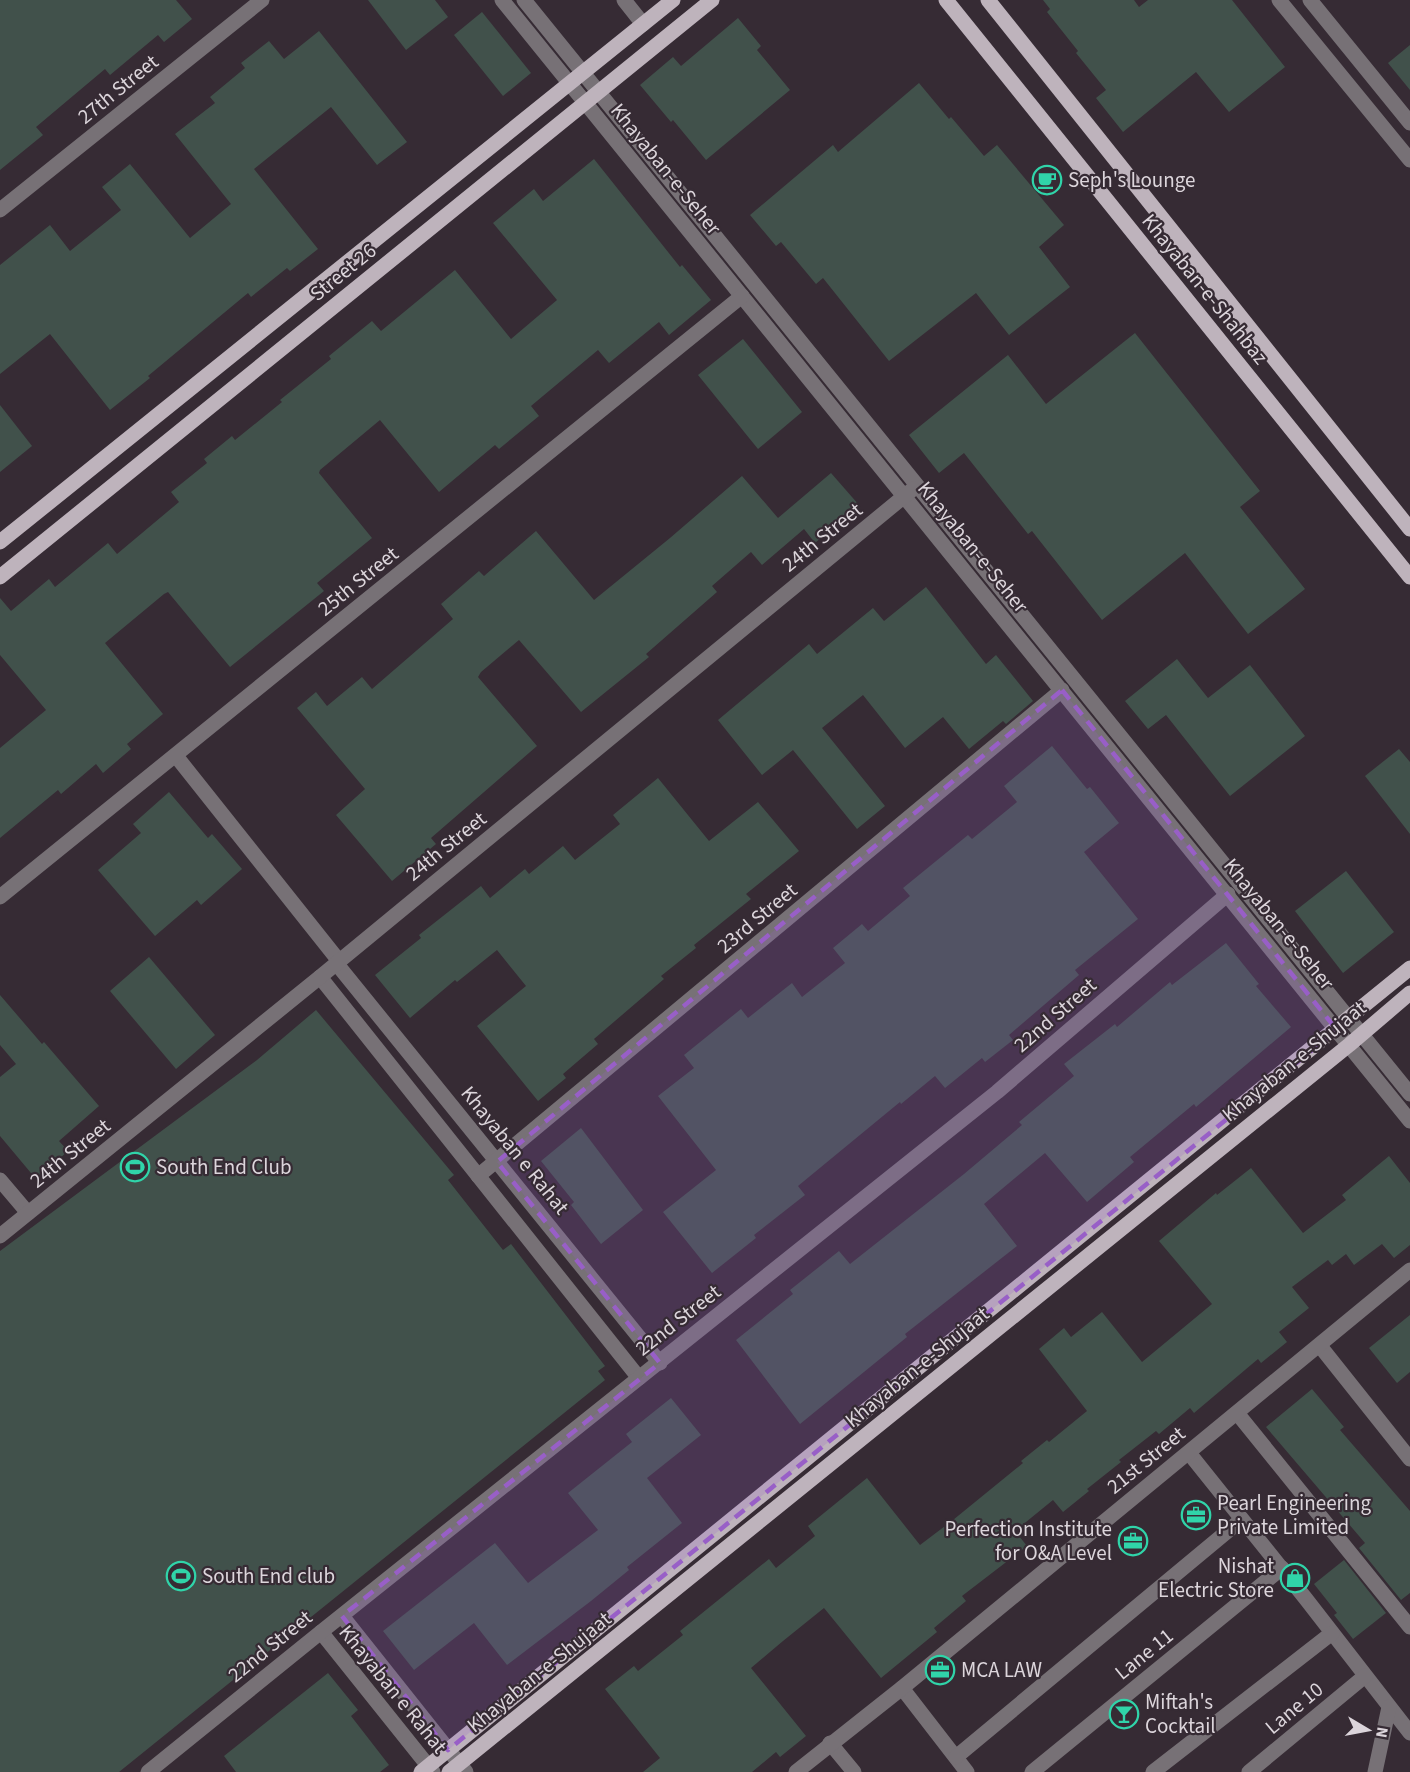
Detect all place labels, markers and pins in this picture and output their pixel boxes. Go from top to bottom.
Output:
cafe icon: Seph's Lounge [1031,164,1063,196]
place label: Seph's Lounge [1068,165,1195,195]
sports icon: South End Club [119,1151,151,1183]
place label: South End Club [156,1152,292,1182]
place label: Pearl Engineering Private Limited [1217,1488,1372,1542]
office icon: Pearl Engineering Private Limited [1180,1499,1212,1531]
place label: Perfection Institute for O&A Level [944,1514,1112,1568]
office icon: Perfection Institute for O&A Level [1117,1525,1149,1557]
place label: Nishat Electric Store [1158,1551,1274,1605]
sports icon: South End club [165,1560,197,1592]
place label: South End club [202,1561,335,1591]
shop icon: Nishat Electric Store [1279,1562,1311,1594]
office icon: MCA LAW [924,1654,956,1686]
place label: MCA LAW [961,1655,1043,1685]
place label: Miftah's Cocktail [1145,1687,1216,1741]
bar icon: Miftah's Cocktail [1108,1698,1140,1730]

